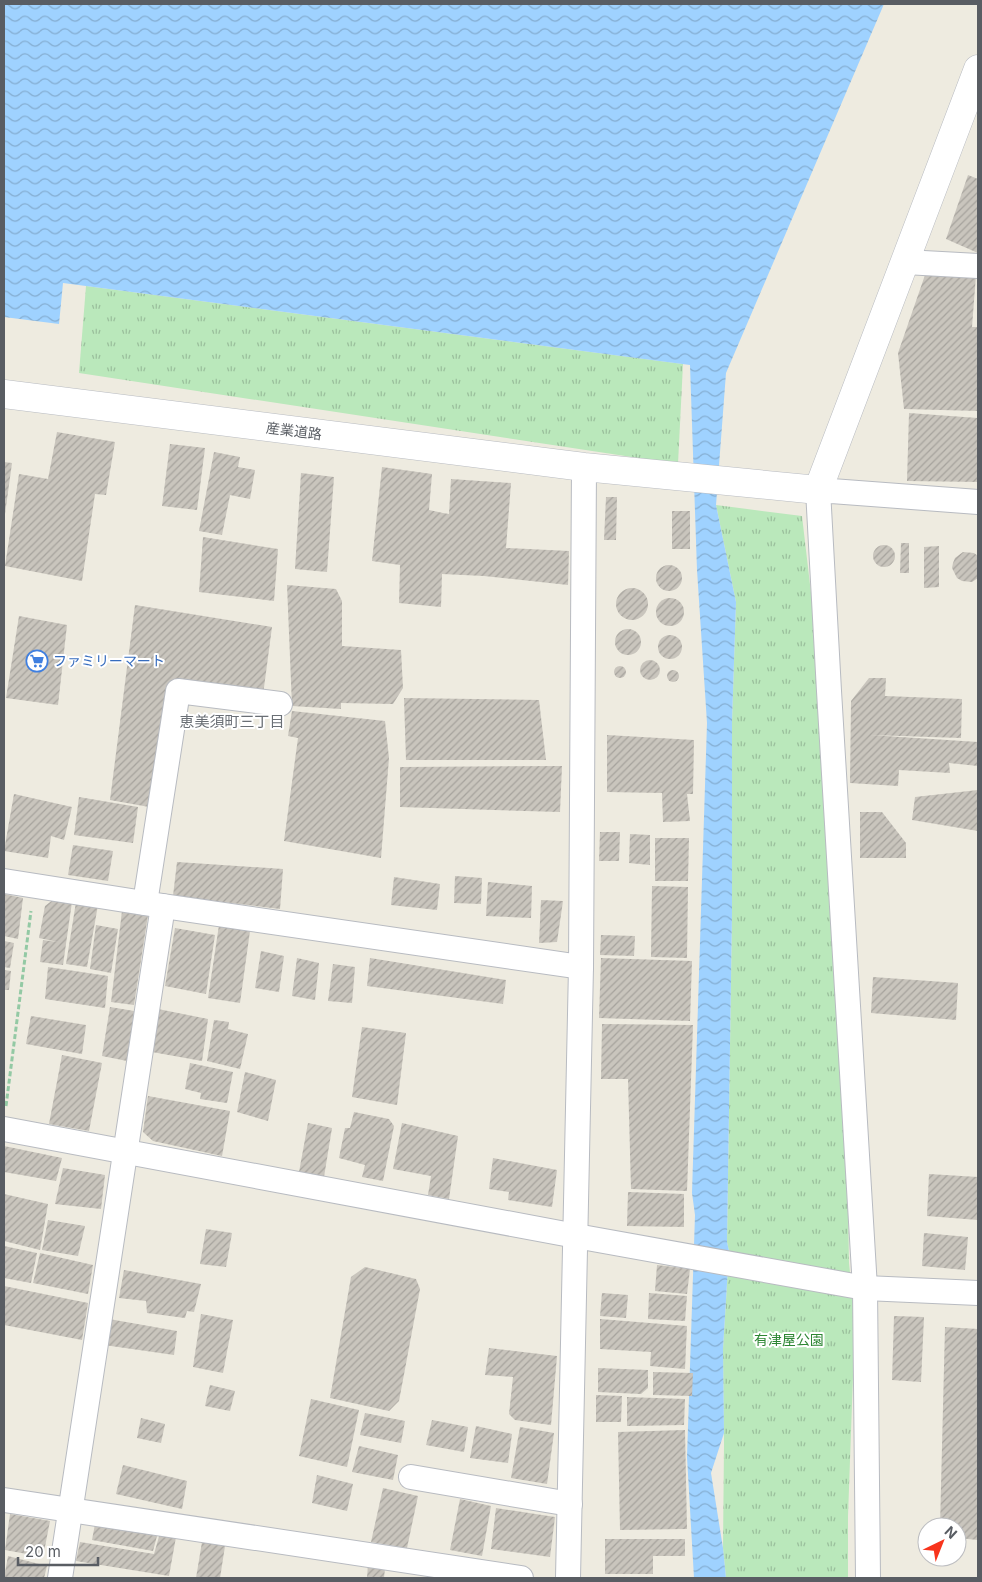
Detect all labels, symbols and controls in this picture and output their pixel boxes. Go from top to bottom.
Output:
street label: 産業道路 [265,419,323,442]
supermarket icon: ファミリーマート [25,649,49,673]
place label: ファミリーマート [53,652,165,669]
district label: 恵美須町三丁目 [179,712,285,731]
park label: 有津屋公園 [754,1331,824,1348]
north arrow [917,1517,967,1567]
text: N [942,1522,961,1542]
scale bar [18,1534,98,1566]
text: 20 m [25,1542,61,1561]

